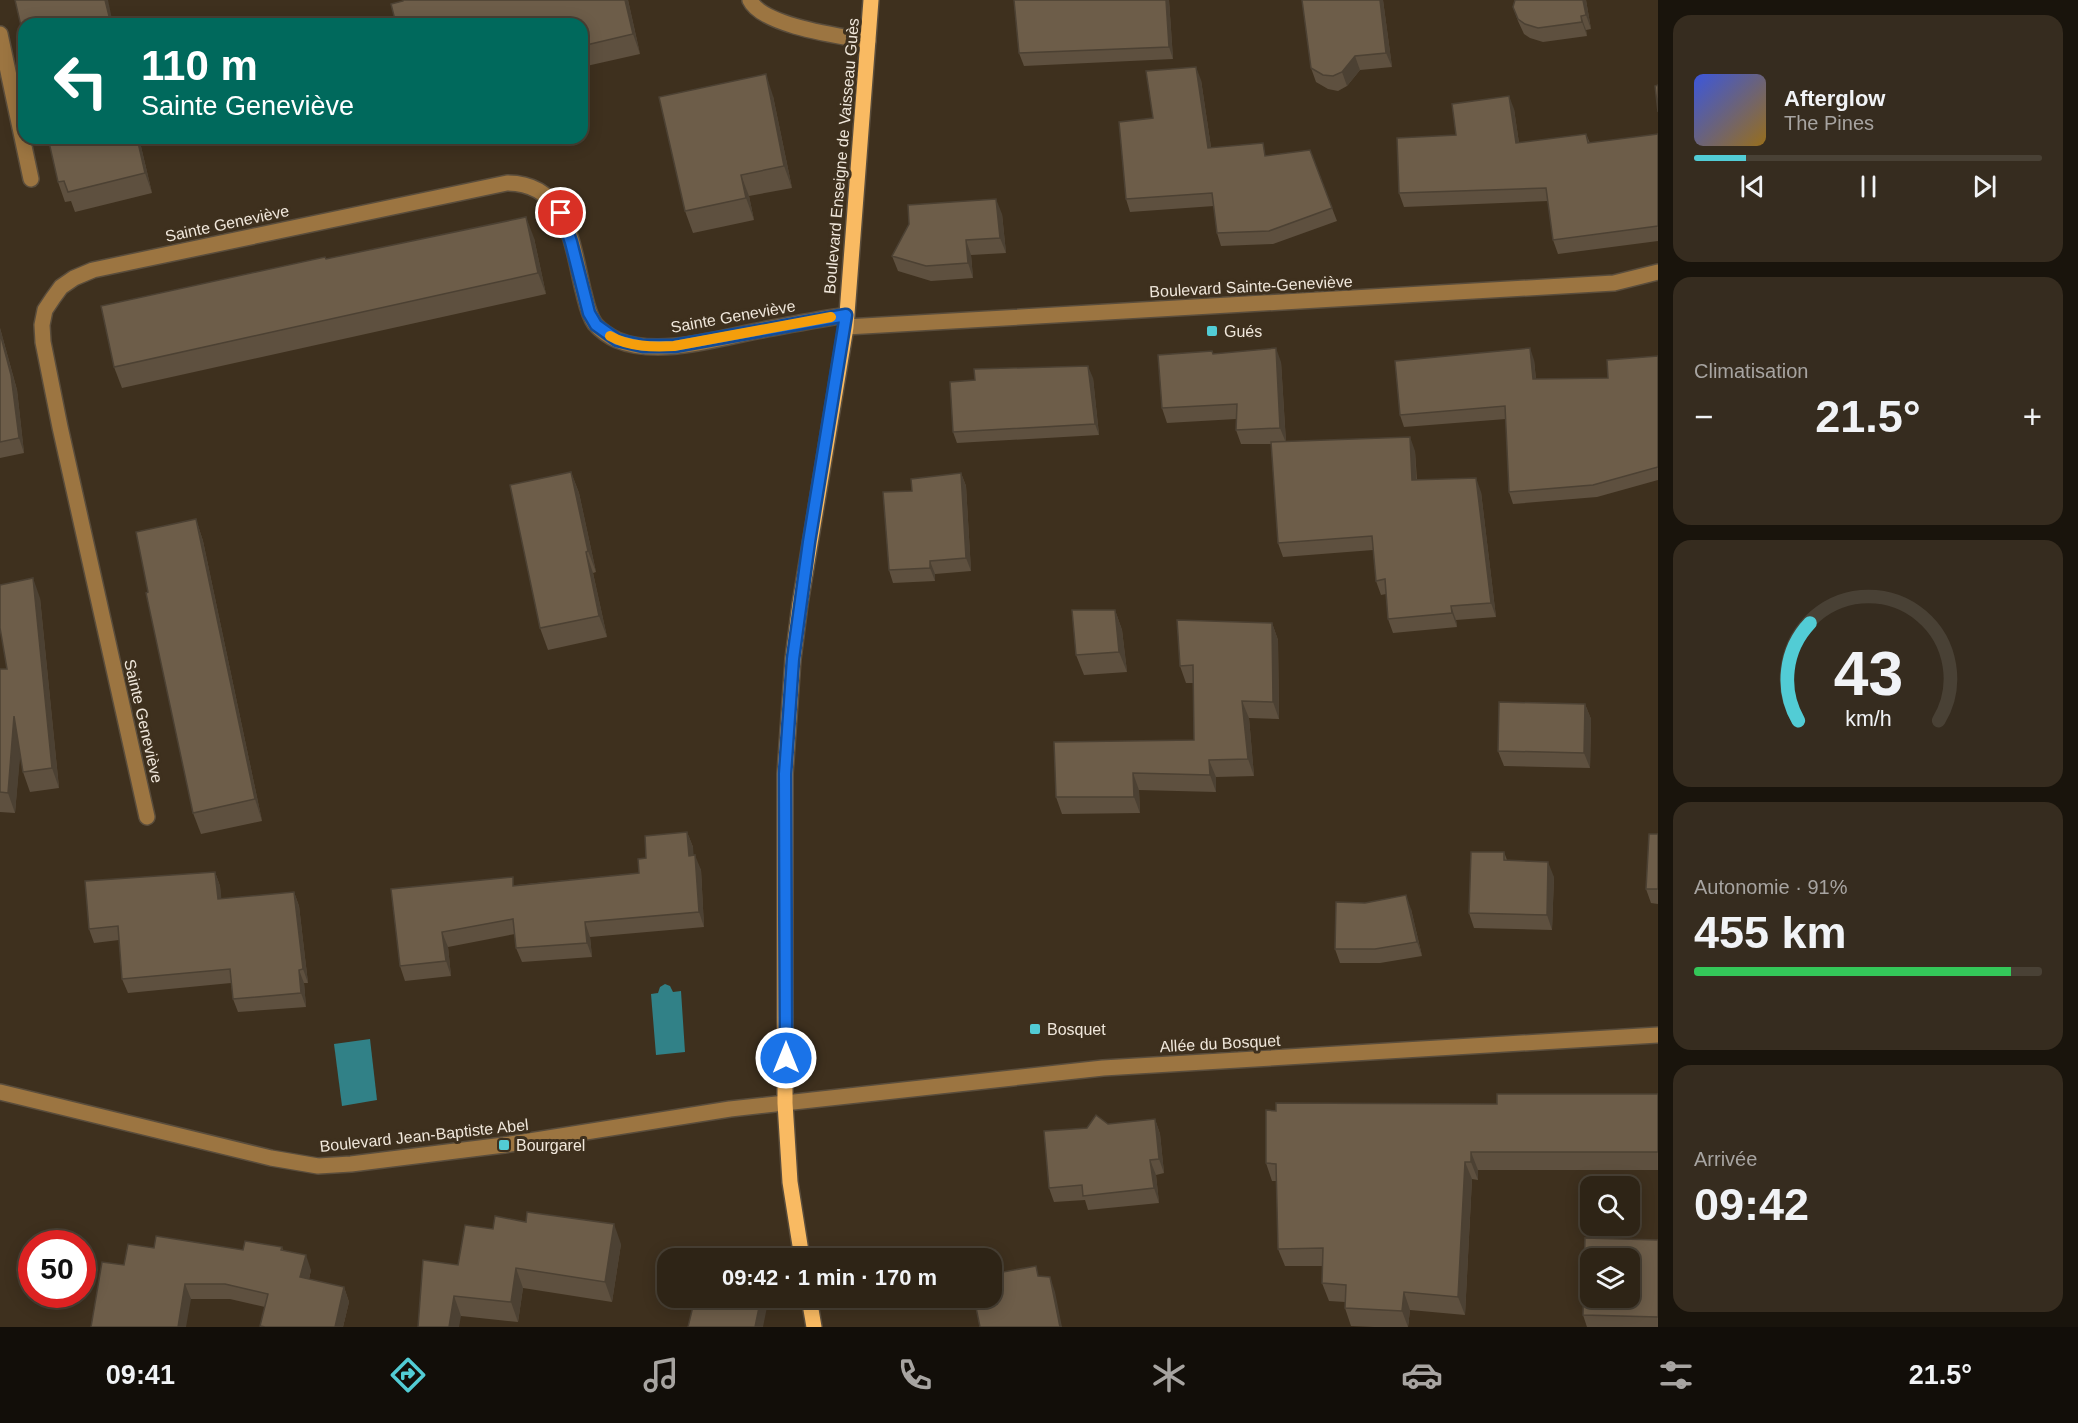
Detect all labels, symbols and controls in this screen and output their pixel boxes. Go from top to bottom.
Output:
street label: Boulevard Enseigne de Vaisseau Guès [821,17,862,295]
icon: left [42,42,120,120]
text: 110 m [141,42,258,89]
text: Afterglow [1784,86,1885,111]
text: Sainte Geneviève [141,91,354,121]
text: The Pines [1784,112,1874,134]
icon: previous [1736,170,1769,203]
icon: pause [1852,170,1885,203]
icon: next [1968,170,2001,203]
pin [535,187,586,238]
icon: arrive [544,196,577,229]
street label: Sainte Geneviève [164,202,291,245]
street label: Boulevard Sainte-Geneviève [1149,273,1353,300]
street label: Sainte Geneviève [669,297,797,336]
place label: Gués [1224,323,1262,340]
marker: Gués [1205,324,1219,338]
text: Climatisation [1694,360,1808,382]
text: 21.5° [1815,391,1921,442]
text: − [1694,398,1713,435]
text: + [2023,398,2042,435]
text: 43 [1833,639,1903,708]
street label: Sainte Geneviève [121,658,166,785]
text: km/h [1845,707,1891,731]
text: Autonomie · 91% [1694,876,1847,898]
text: 455 km [1694,907,1847,958]
place label: Bosquet [1047,1021,1106,1038]
marker: Bosquet [1028,1022,1042,1036]
position arrow [754,1026,818,1090]
street label: Allée du Bosquet [1159,1032,1281,1055]
street label: Boulevard Jean-Baptiste Abel [319,1116,529,1155]
place label: Bourgarel [516,1137,585,1154]
marker: Bourgarel [497,1138,511,1152]
text: Arrivée [1694,1148,1757,1170]
map controls [1580,1176,1640,1308]
button: search [1580,1176,1640,1236]
text: 09:42 [1694,1179,1809,1230]
speed limit sign: 50 [18,1230,96,1308]
button: layers [1580,1248,1640,1308]
text: 09:42 · 1 min · 170 m [722,1265,937,1290]
icon: directions [387,1354,429,1396]
icon: music [640,1354,682,1396]
icon: phone [894,1354,936,1396]
icon: climate [1148,1354,1190,1396]
icon: car [1401,1354,1443,1396]
icon: filters [1655,1354,1697,1396]
text: 09:41 [106,1360,175,1390]
text: 21.5° [1909,1360,1972,1390]

